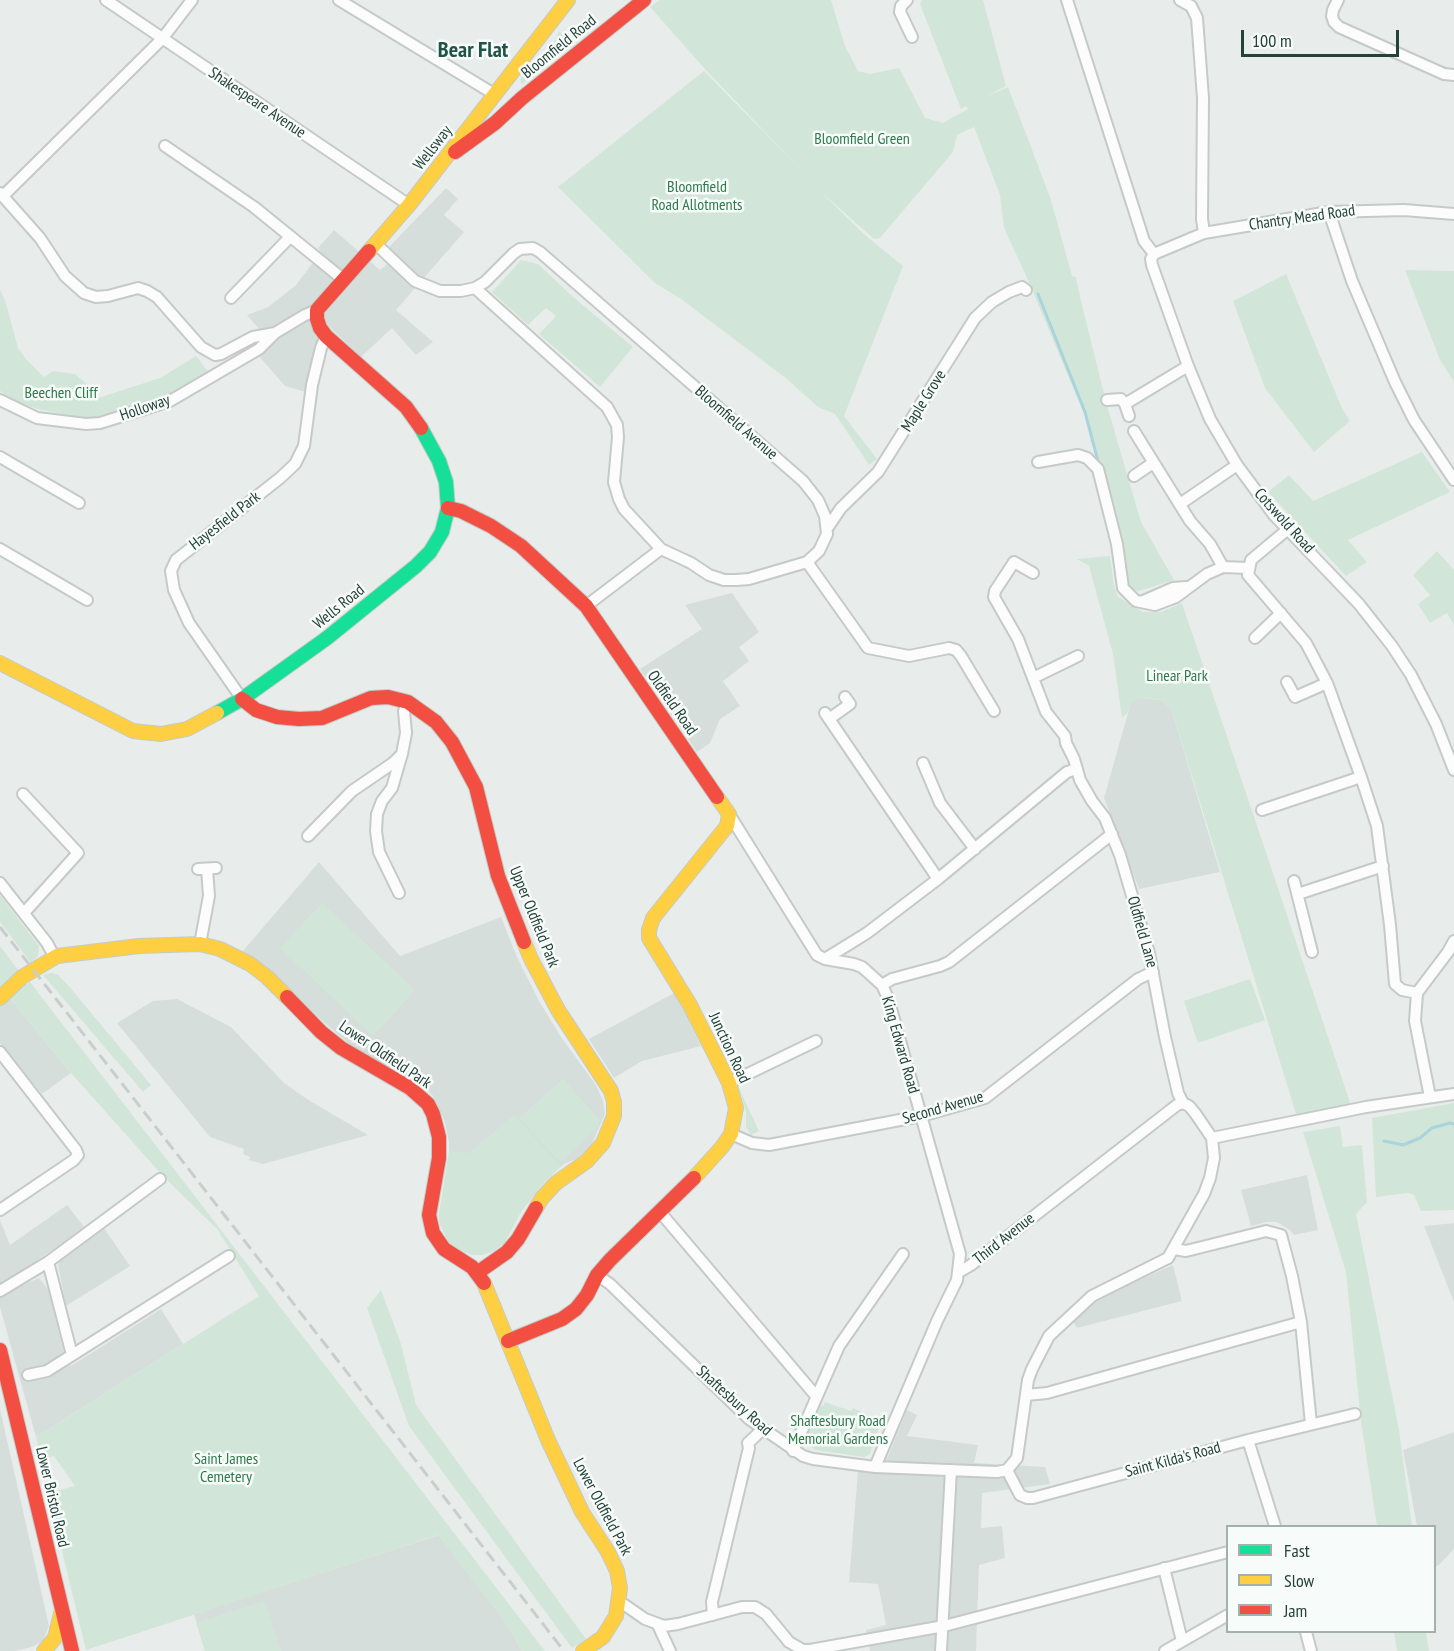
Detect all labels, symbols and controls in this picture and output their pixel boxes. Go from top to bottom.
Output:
street label: Bloomfield Road [518,11,600,83]
scale bar [1244,18,1402,56]
text: 100 m [1252,29,1292,52]
district label: Bear Flat [438,38,508,64]
street label: Shakespeare Avenue [205,63,309,143]
street label: Wellsway [410,122,456,174]
park label: Bloomfield Green [814,129,910,149]
park label: Bloomfield Road Allotments [652,177,742,215]
street label: Chantry Mead Road [1248,201,1356,235]
street label: Maple Grove [898,367,950,435]
street label: Bloomfield Avenue [691,382,781,464]
park label: Beechen Cliff [24,383,98,403]
street label: Holloway [117,391,173,425]
street label: Cotswold Road [1250,484,1318,558]
street label: Hayesfield Park [186,487,264,555]
street label: Wells Road [310,581,368,633]
park label: Linear Park [1146,666,1208,686]
street label: Oldfield Road [643,667,701,739]
street label: Upper Oldfield Park [505,864,563,970]
street label: Oldfield Lane [1123,894,1161,970]
street label: King Edward Road [877,994,923,1096]
street label: Junction Road [704,1009,754,1087]
street label: Lower Oldfield Park [335,1017,435,1093]
street label: Second Avenue [900,1087,986,1129]
street label: Third Avenue [969,1209,1039,1269]
street label: Shaftesbury Road [692,1362,776,1440]
park label: Shaftesbury Road Memorial Gardens [788,1411,888,1449]
street label: Saint Kilda's Road [1123,1438,1223,1482]
street label: Lower Bristol Road [31,1445,73,1549]
park label: Saint James Cemetery [194,1449,258,1487]
street label: Lower Oldfield Park [568,1455,636,1559]
legend [1226,1525,1436,1633]
text: Fast [1284,1539,1310,1562]
text: Slow [1284,1569,1314,1592]
text: Jam [1284,1599,1307,1622]

